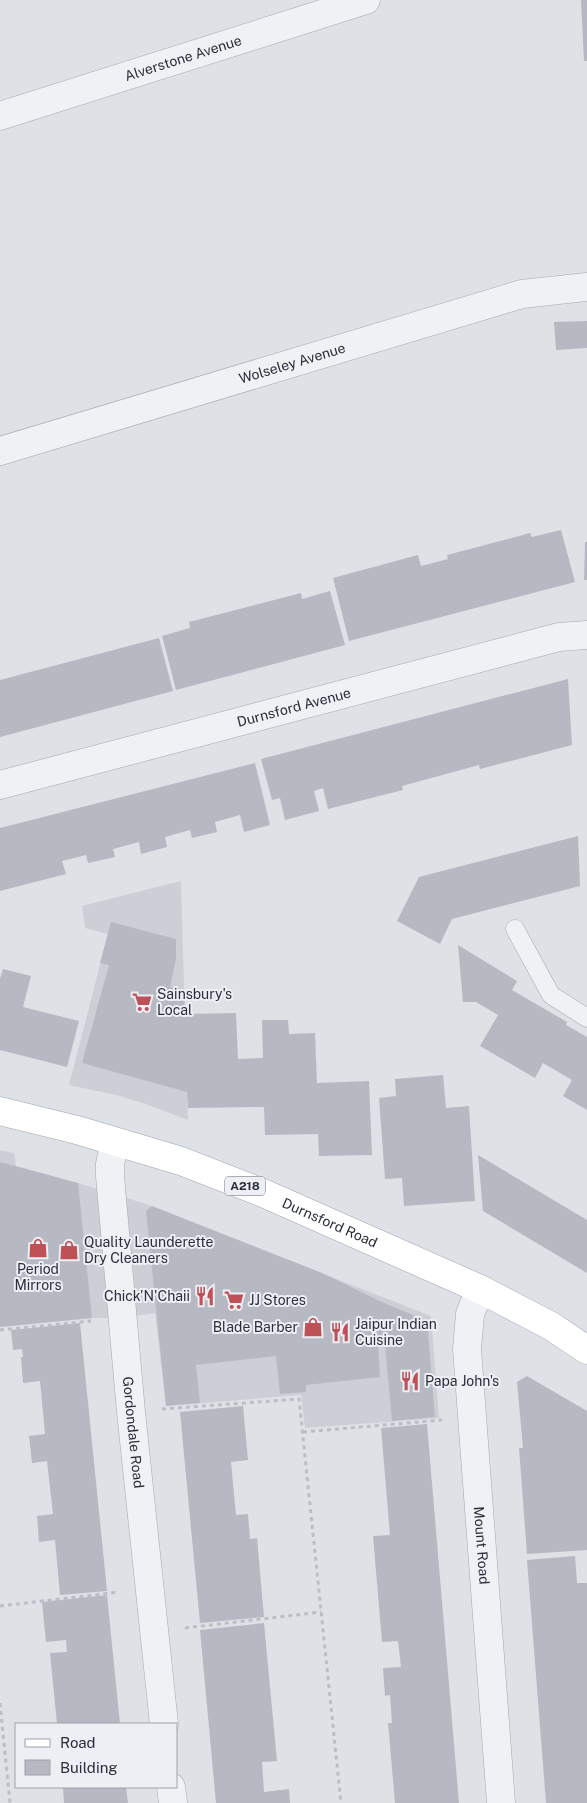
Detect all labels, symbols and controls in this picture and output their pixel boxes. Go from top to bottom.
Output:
street label: Alverstone Avenue [123,32,244,84]
street label: Wolseley Avenue [237,340,347,387]
street label: Durnsford Avenue [235,684,353,730]
place label: Sainsbury's Local [157,986,232,1018]
supermarket icon: Sainsbury's Local [131,991,153,1013]
road number: A218 [225,1176,265,1196]
street label: Durnsford Road [280,1195,380,1251]
place label: Quality Launderette Dry Cleaners [84,1234,213,1266]
shop icon: Period Mirrors [27,1237,49,1259]
shop icon: Quality Launderette Dry Cleaners [58,1239,80,1261]
place label: Period Mirrors [14,1261,62,1293]
restaurant icon: Chick'N'Chaii [194,1285,216,1307]
place label: Chick'N'Chaii [104,1288,190,1304]
supermarket icon: JJ Stores [223,1289,245,1311]
place label: JJ Stores [249,1292,306,1308]
shop icon: Blade Barber [302,1316,324,1338]
place label: Jaipur Indian Cuisine [355,1316,437,1348]
place label: Blade Barber [213,1319,298,1335]
restaurant icon: Jaipur Indian Cuisine [329,1321,351,1343]
restaurant icon: Papa John's [399,1370,421,1392]
place label: Papa John's [425,1373,499,1389]
street label: Gordondale Road [120,1376,147,1489]
street label: Mount Road [471,1506,493,1585]
legend [15,1723,178,1788]
text: Road [60,1734,96,1751]
text: Building [60,1759,118,1776]

